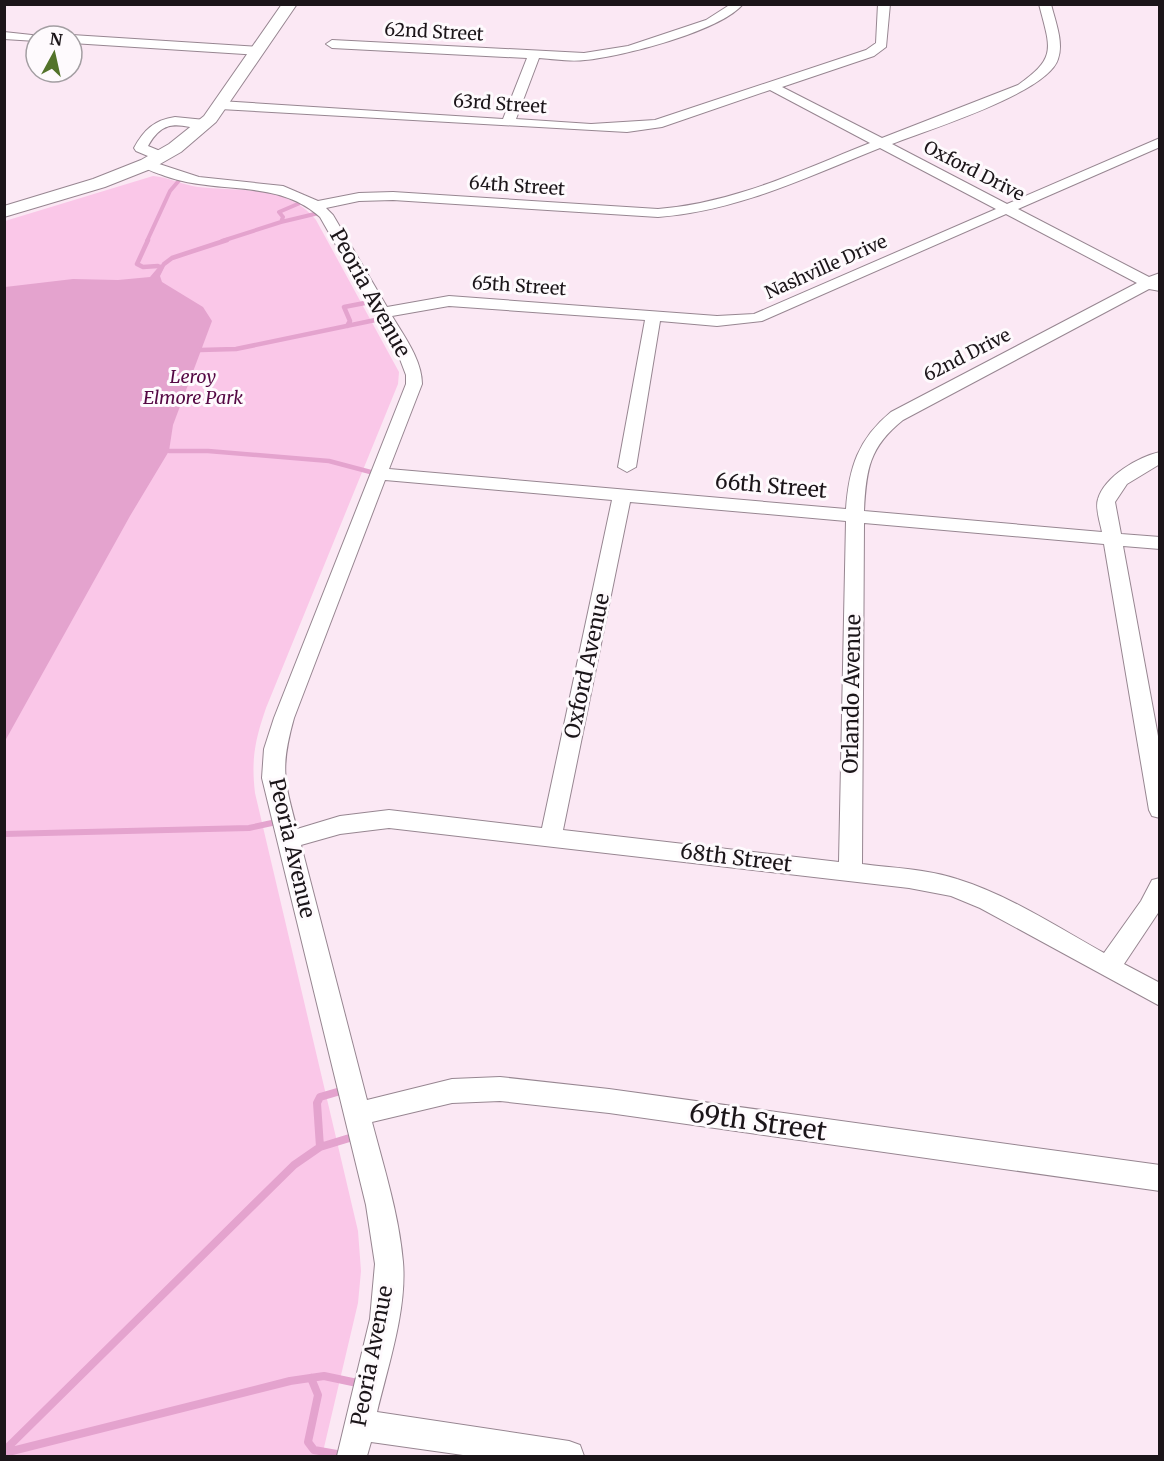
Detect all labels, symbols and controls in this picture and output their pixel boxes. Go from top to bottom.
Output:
street label: 62nd Street [384,17,484,46]
north arrow [24,24,84,84]
text: N [48,28,64,50]
street label: 63rd Street [452,89,548,118]
street label: Oxford Drive [920,135,1029,206]
street label: 64th Street [468,171,566,200]
street label: Peoria Avenue [324,224,417,362]
street label: Nashville Drive [761,229,890,304]
street label: 65th Street [471,271,567,300]
street label: 62nd Drive [919,323,1014,386]
park label: Leroy Elmore Park [143,365,243,409]
street label: 66th Street [714,467,828,504]
street label: Oxford Avenue [558,591,615,741]
street label: Orlando Avenue [837,614,866,774]
street label: Peoria Avenue [263,775,322,921]
street label: 68th Street [679,837,793,878]
street label: 69th Street [687,1096,829,1147]
street label: Peoria Avenue [345,1283,398,1429]

